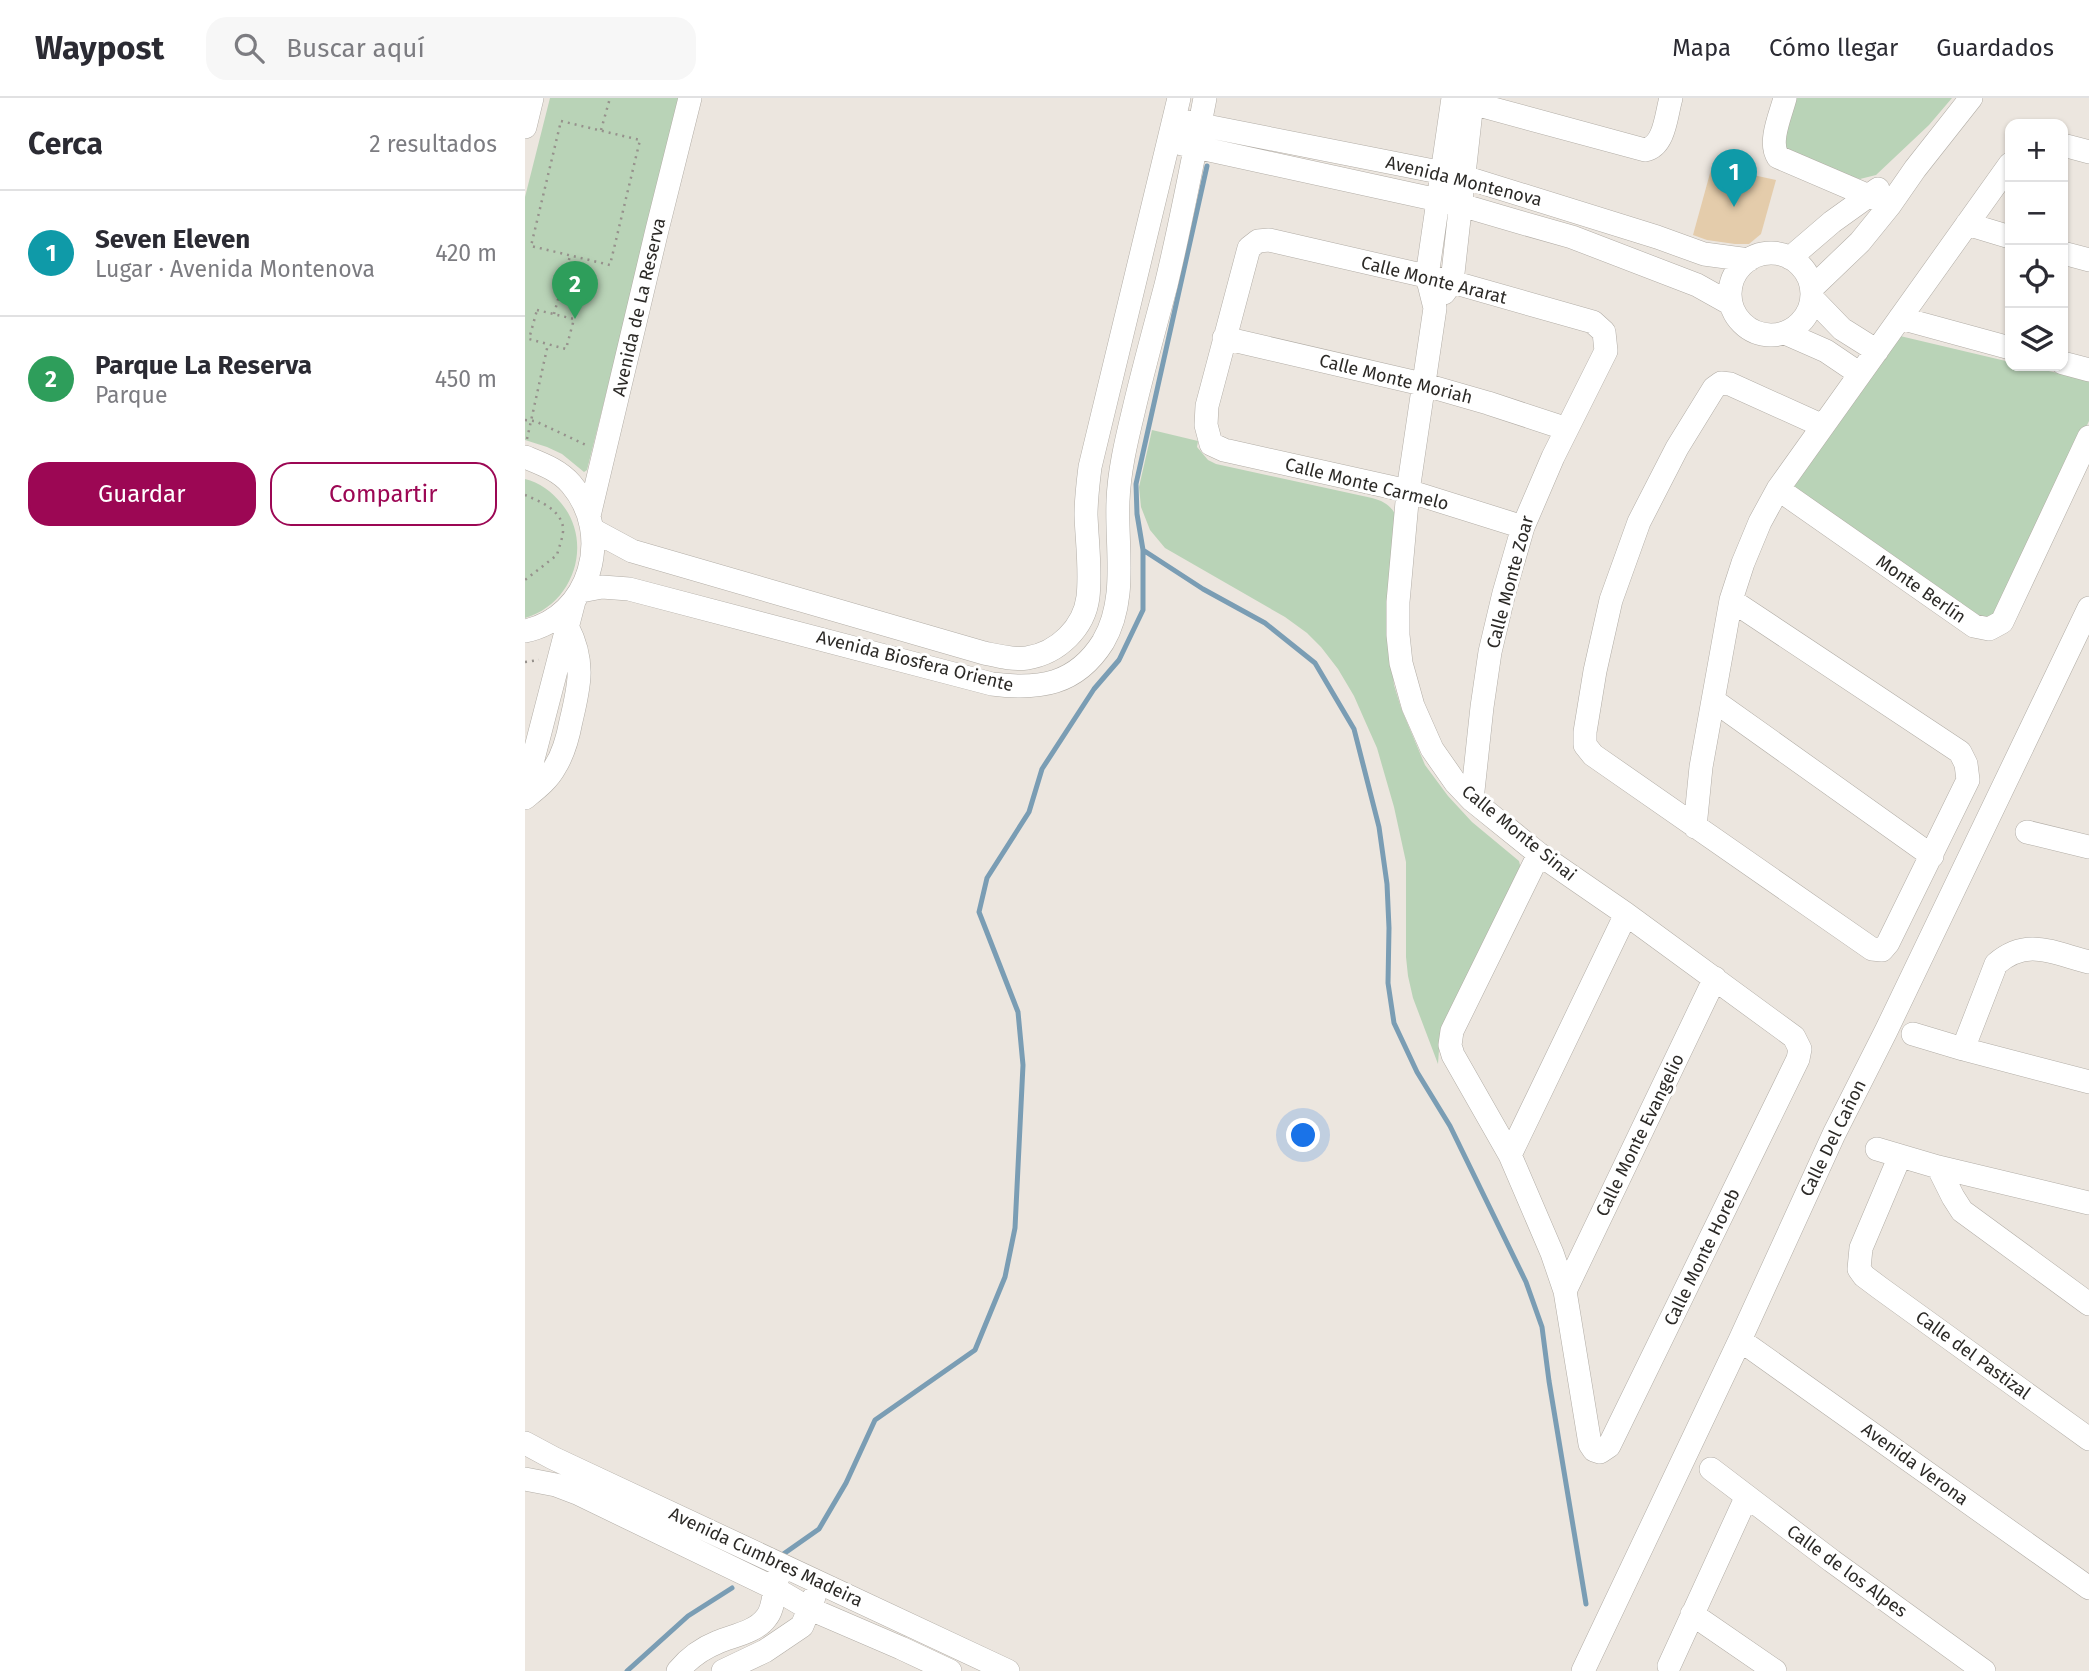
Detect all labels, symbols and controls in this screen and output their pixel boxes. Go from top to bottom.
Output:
search box [206,17,696,80]
text: Waypost [35,28,164,68]
icon: search [230,29,268,67]
text: Buscar aquí [286,33,425,64]
text: Mapa [1672,34,1731,62]
text: Cómo llegar [1769,34,1898,62]
text: Guardados [1936,34,2054,62]
map controls [2005,119,2068,371]
button: + [2005,119,2068,182]
text: Cerca [28,126,103,162]
text: 2 resultados [369,130,497,158]
pin: 1 [1711,149,1757,207]
street label: Avenida Montenova [1384,151,1544,211]
button: − [2005,182,2068,245]
street label: Avenida de La Reserva [608,216,670,398]
text: Seven Eleven [95,224,250,255]
text: 1 [46,239,56,267]
text: 420 m [435,239,497,267]
button: locate [2005,245,2068,308]
street label: Calle Monte Ararat [1359,251,1510,309]
text: Lugar · Avenida Montenova [95,255,375,283]
pin: 2 [552,261,598,319]
button: layers [2005,308,2068,371]
street label: Calle Monte Moriah [1317,349,1475,409]
text: Parque La Reserva [95,350,312,381]
text: 2 [45,365,57,393]
text: 450 m [435,365,497,393]
text: Parque [95,381,167,409]
street label: Calle Monte Carmelo [1283,453,1451,515]
button: Guardar [28,462,256,526]
button: Compartir [270,462,497,526]
street label: Calle Monte Zoar [1482,513,1538,651]
street label: Monte Berlín [1872,550,1970,628]
street label: Avenida Biosfera Oriente [814,626,1016,696]
street label: Calle Monte Sinai [1457,780,1581,886]
street label: Calle Monte Evangelio [1591,1050,1689,1220]
street label: Calle Del Cañon [1795,1076,1871,1200]
your location [1286,1118,1320,1152]
street label: Calle Monte Horeb [1659,1185,1745,1329]
street label: Calle del Pastizal [1911,1306,2035,1404]
street label: Avenida Verona [1857,1418,1973,1510]
street label: Avenida Cumbres Madeira [666,1502,866,1612]
street label: Calle de los Alpes [1783,1520,1911,1622]

